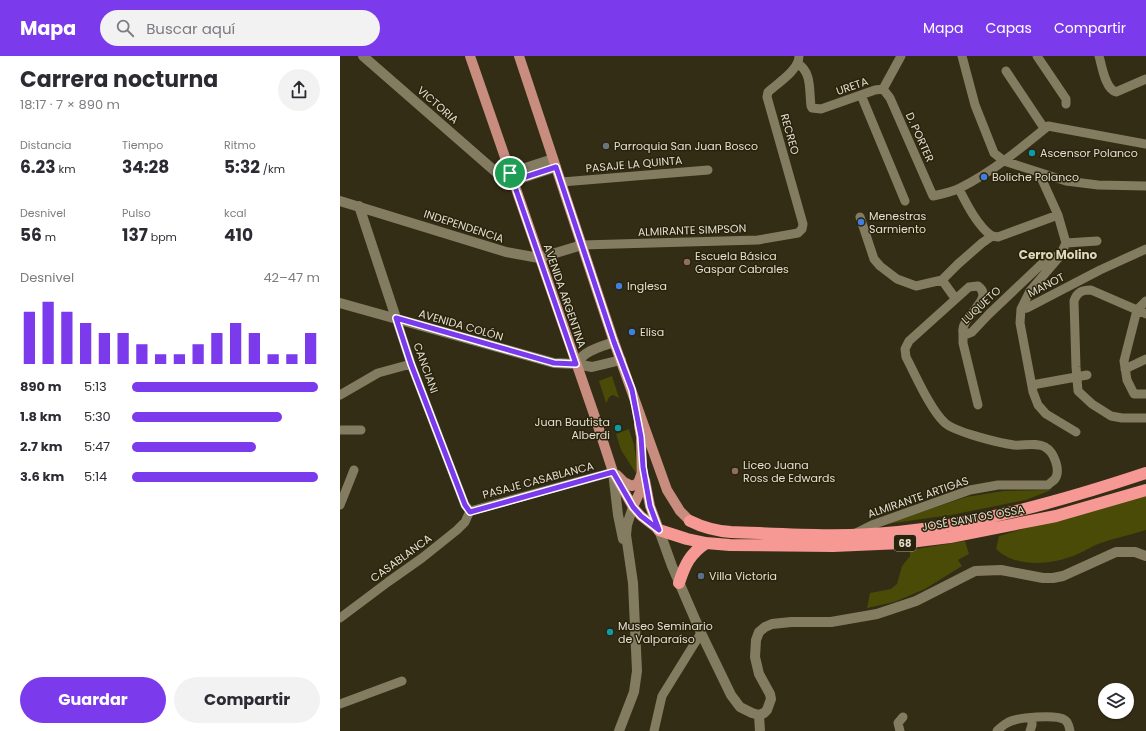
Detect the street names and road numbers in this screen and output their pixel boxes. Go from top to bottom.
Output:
street label: URETA [834,73,871,99]
street label: VICTORIA [414,83,463,128]
street label: D. PORTER [902,110,938,165]
street label: RECREO [777,112,804,157]
street label: PASAJE LA QUINTA [585,152,684,176]
street label: INDEPENDENCIA [422,206,507,247]
street label: ALMIRANTE SIMPSON [637,220,747,240]
street label: AVENIDA ARGENTINA [540,242,590,351]
street label: MANOT [1025,269,1067,301]
street label: LUQUETO [958,282,1004,327]
street label: AVENIDA COLÓN [417,305,505,345]
street label: CANCIANI [409,341,443,395]
street label: PASAJE CASABLANCA [481,457,596,503]
street label: ALMIRANTE ARTIGAS [865,472,971,522]
street label: JOSÉ SANTOS OSSA [920,501,1026,535]
street label: CASABLANCA [367,530,435,586]
road number: 68 [894,535,916,551]

